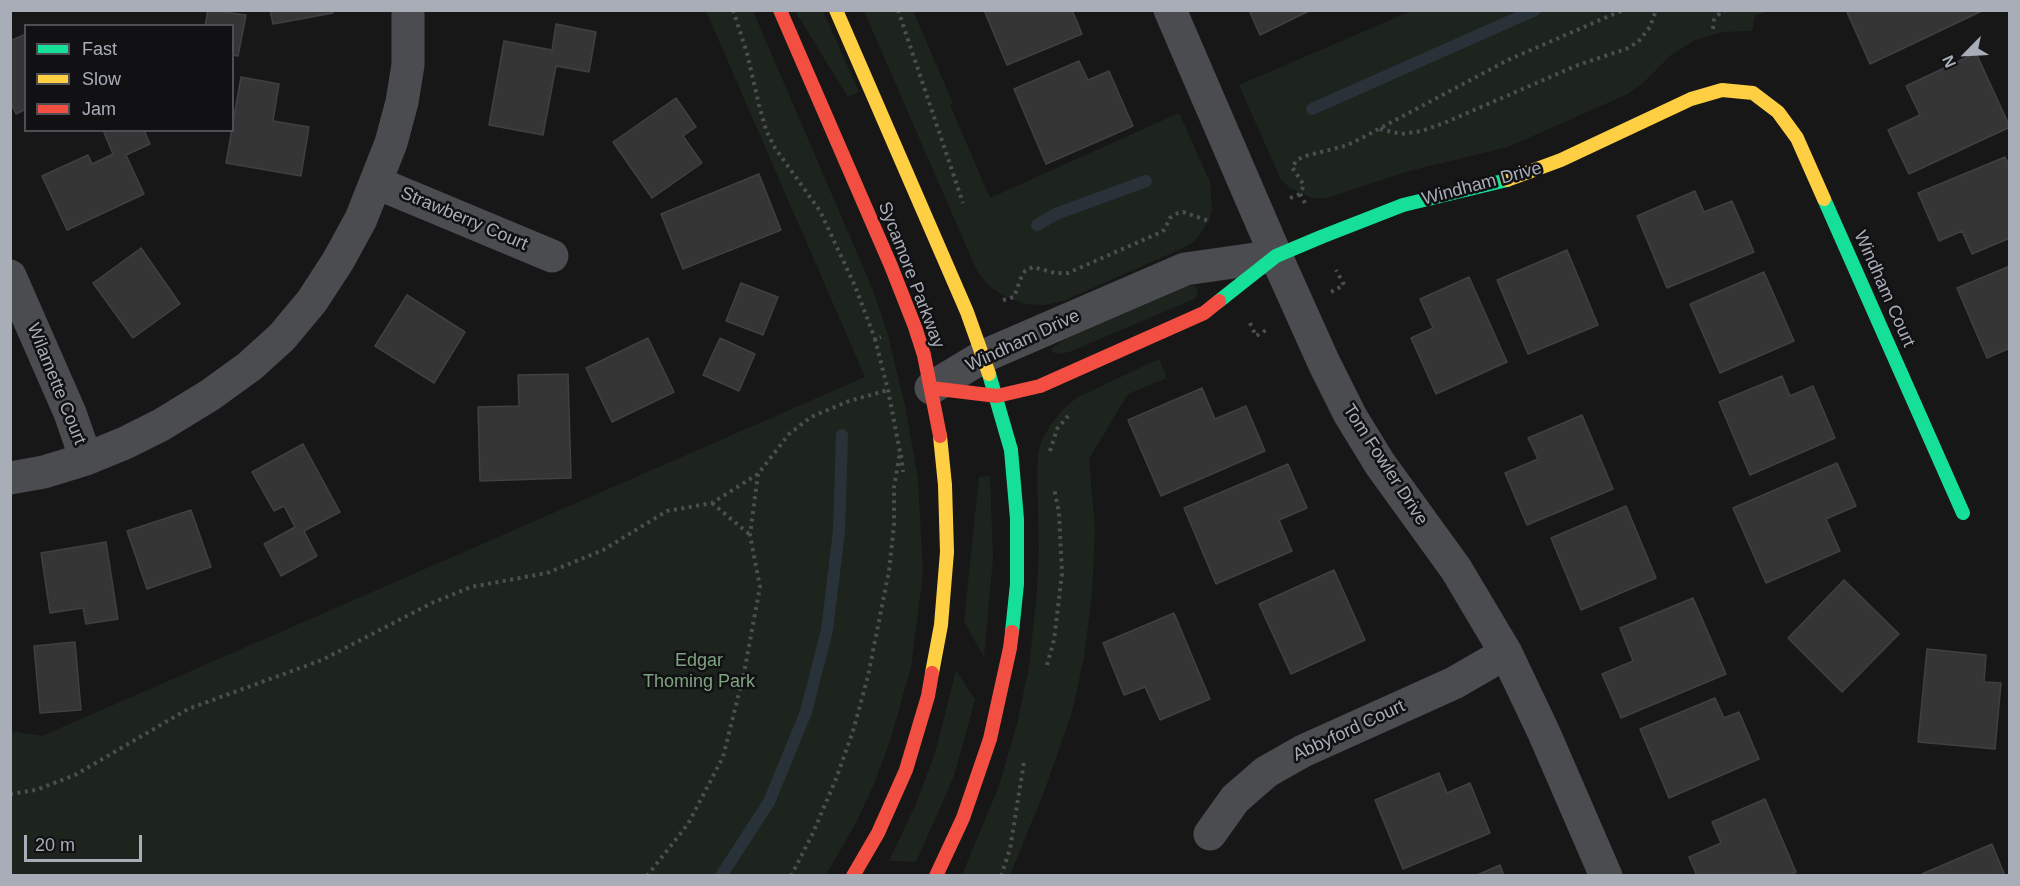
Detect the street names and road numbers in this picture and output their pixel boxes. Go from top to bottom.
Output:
street label: Windham Drive [1420,158,1544,210]
street label: Strawberry Court [397,182,531,256]
street label: Sycamore Parkway [873,199,949,351]
street label: Windham Court [1849,227,1919,351]
street label: Windham Drive [963,305,1083,377]
street label: Wilamette Court [22,320,90,448]
street label: Tom Fowler Drive [1338,400,1432,530]
street label: Abbyford Court [1290,696,1408,766]

